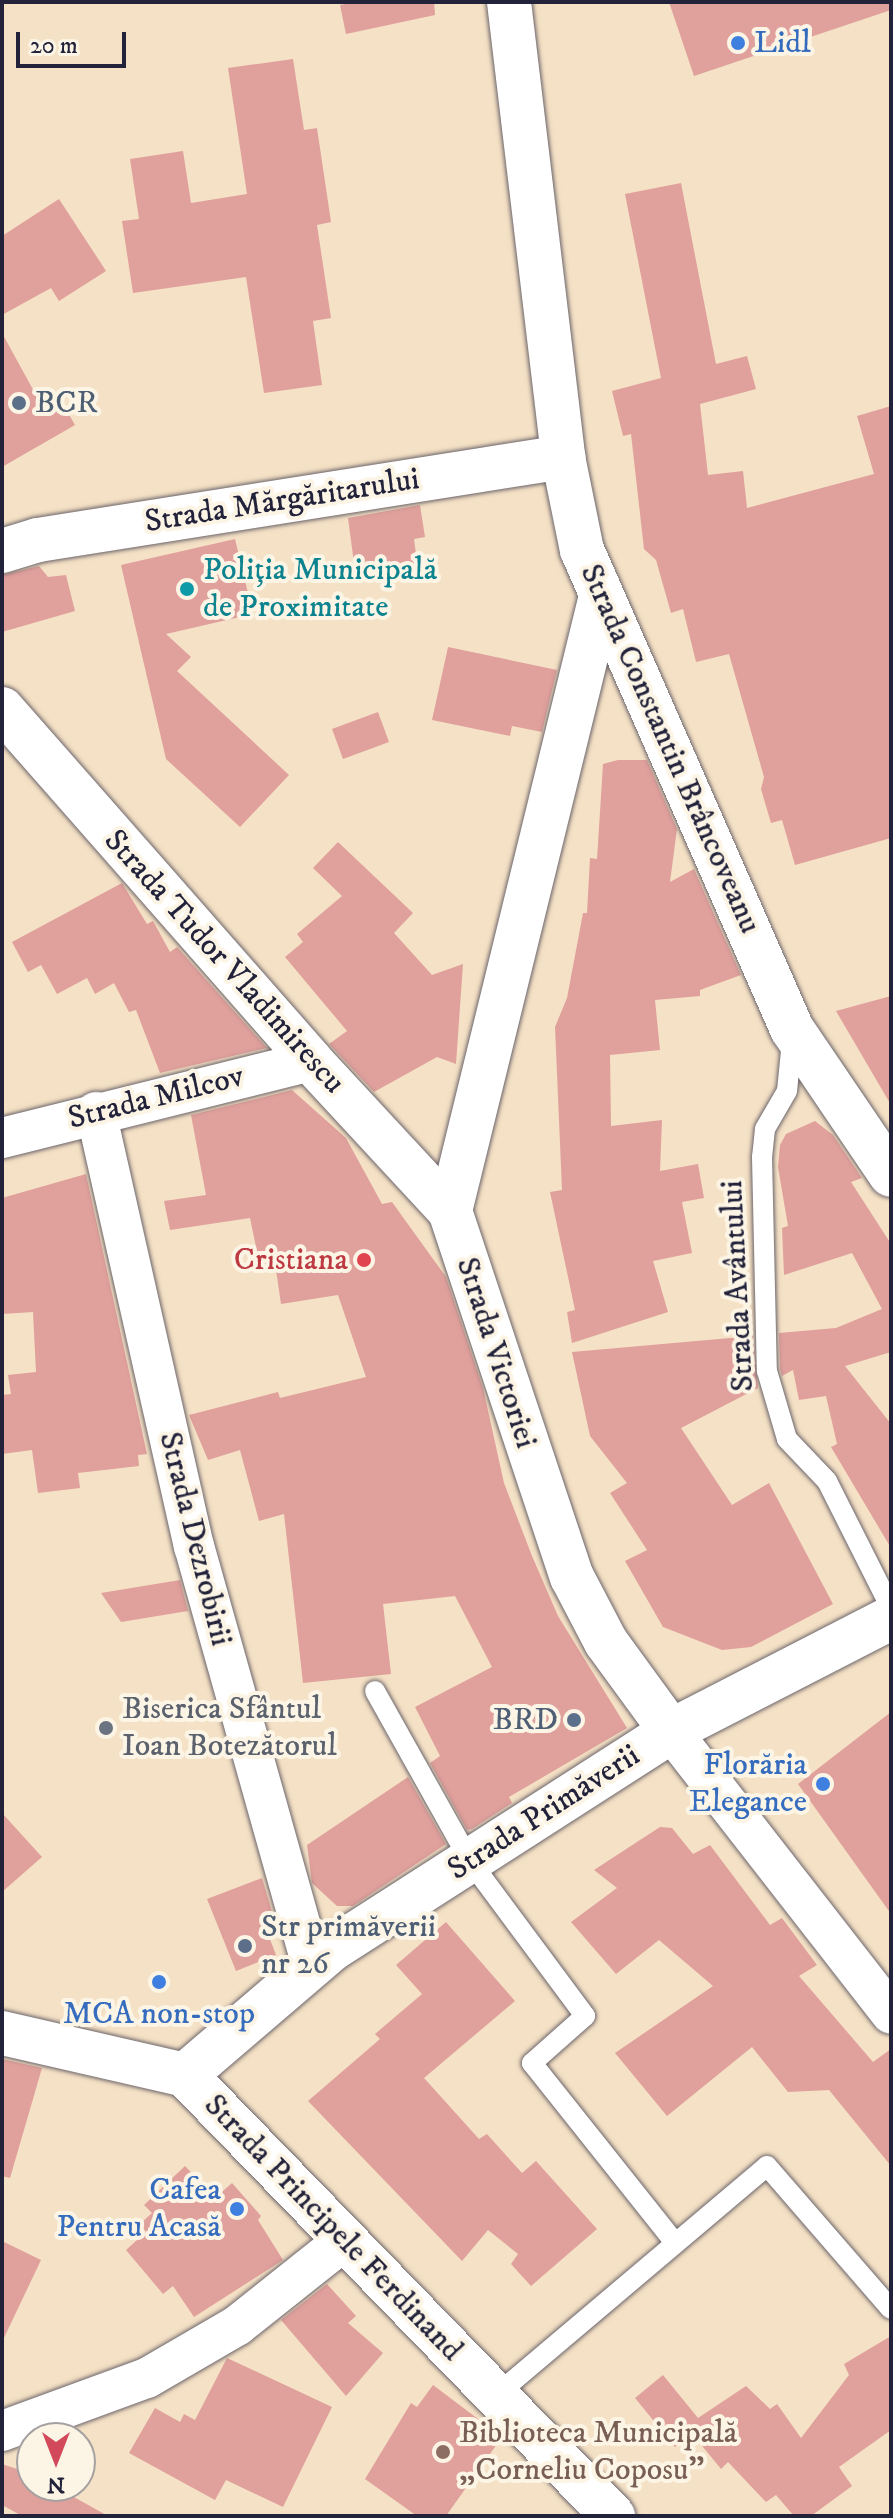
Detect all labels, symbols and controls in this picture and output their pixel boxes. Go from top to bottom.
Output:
scale bar [20,16,130,66]
place label: Lidl [754,24,811,62]
text: 20 m [30,31,78,61]
marker: Lidl [729,34,747,52]
place label: BCR [35,384,98,422]
marker: BCR [10,394,28,412]
street label: Strada Mărgăritarului [142,460,422,542]
place label: Poliția Municipală de Proximitate [203,552,437,627]
street label: Strada Constantin Brâncoveanu [571,558,769,940]
marker: Poliția Municipală de Proximitate [178,580,196,598]
street label: Strada Tudor Vladimirescu [95,822,353,1102]
street label: Strada Milcov [64,1058,248,1138]
street label: Strada Avântului [713,1179,763,1393]
place label: Cristiana [234,1241,348,1279]
marker: Cristiana [355,1251,373,1269]
street label: Strada Victoriei [447,1253,545,1453]
street label: Strada Dezrobirii [150,1428,240,1650]
place label: Biserica Sfântul Ioan Botezătorul [122,1691,337,1766]
place label: BRD [493,1701,558,1739]
marker: BRD [565,1711,583,1729]
marker: Biserica Sfântul Ioan Botezătorul [97,1719,115,1737]
street label: Strada Primăverii [441,1737,647,1889]
place label: Florăria Elegance [689,1747,807,1822]
marker: Florăria Elegance [814,1775,832,1793]
place label: Str primăverii nr 26 [261,1909,436,1984]
marker: Str primăverii nr 26 [236,1937,254,1955]
marker: MCA non-stop [150,1973,168,1991]
place label: MCA non-stop [63,1995,255,2033]
street label: Strada Principele Ferdinand [195,2087,471,2369]
place label: Cafea Pentru Acasă [57,2172,221,2247]
marker: Cafea Pentru Acasă [228,2200,246,2218]
place label: Biblioteca Municipală „Corneliu Coposu” [459,2415,737,2490]
north arrow [16,2422,96,2502]
marker: Biblioteca Municipală „Corneliu Coposu” [434,2443,452,2461]
text: N [47,2471,65,2498]

